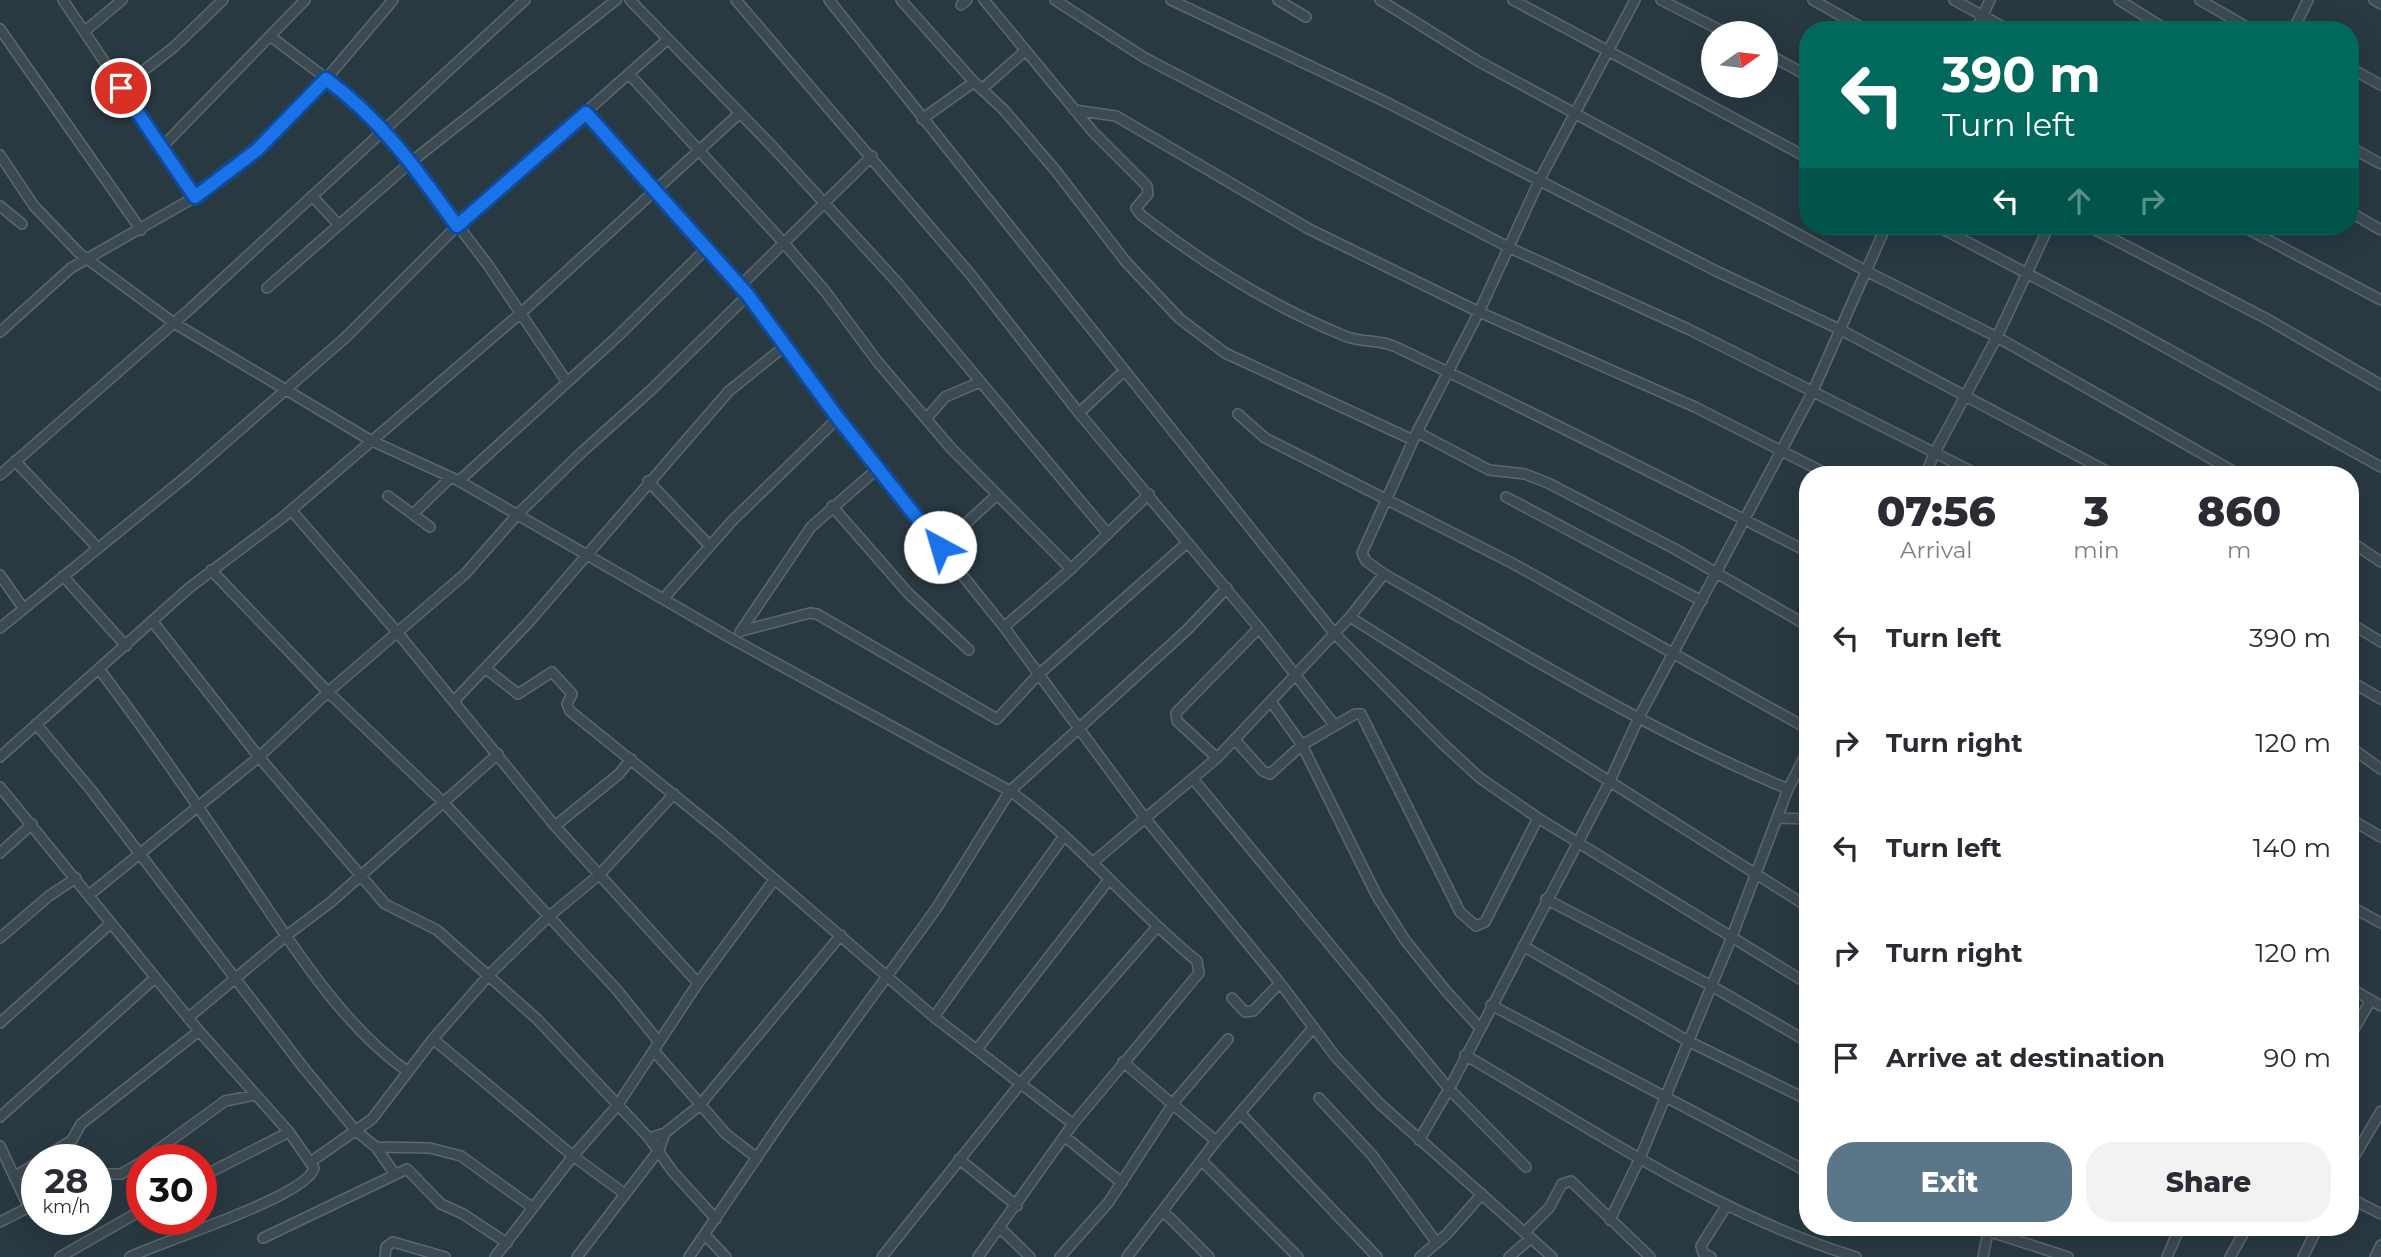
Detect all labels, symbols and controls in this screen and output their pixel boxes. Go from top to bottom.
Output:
north arrow [1701,21,1778,98]
map controls [1701,21,1778,98]
text: 390 m [1942,45,2101,104]
icon: left [1827,49,1918,140]
pin [91,58,151,118]
icon: arrive [102,69,140,107]
text: Turn left [1942,105,2076,144]
icon: left [1987,182,2025,220]
icon: ahead [2060,182,2098,220]
icon: right [2133,182,2171,220]
text: 07:56 [1877,485,1996,537]
text: 3 [2084,485,2109,537]
text: 860 [2197,485,2281,537]
position arrow [903,510,977,584]
text: Arrival [1900,536,1972,564]
text: min [2073,536,2120,564]
text: m [2227,536,2251,564]
icon: left [1827,619,1865,657]
text: Turn left [1886,622,2002,654]
text: 390 m [2249,622,2331,654]
icon: right [1827,724,1865,762]
text: Turn right [1886,727,2022,759]
text: 120 m [2255,727,2331,759]
icon: left [1827,829,1865,867]
text: Turn left [1886,832,2002,864]
text: 140 m [2253,832,2331,864]
icon: right [1827,934,1865,972]
text: Turn right [1886,937,2022,969]
text: 120 m [2255,937,2331,969]
icon: arrive [1827,1039,1865,1077]
text: Arrive at destination [1886,1042,2165,1074]
text: 90 m [2264,1042,2331,1074]
button: Exit [1827,1142,2072,1222]
button: Share [2086,1142,2331,1222]
speed limit sign: 30 [126,1144,217,1235]
text: 28 [45,1159,88,1202]
text: km/h [42,1196,91,1218]

